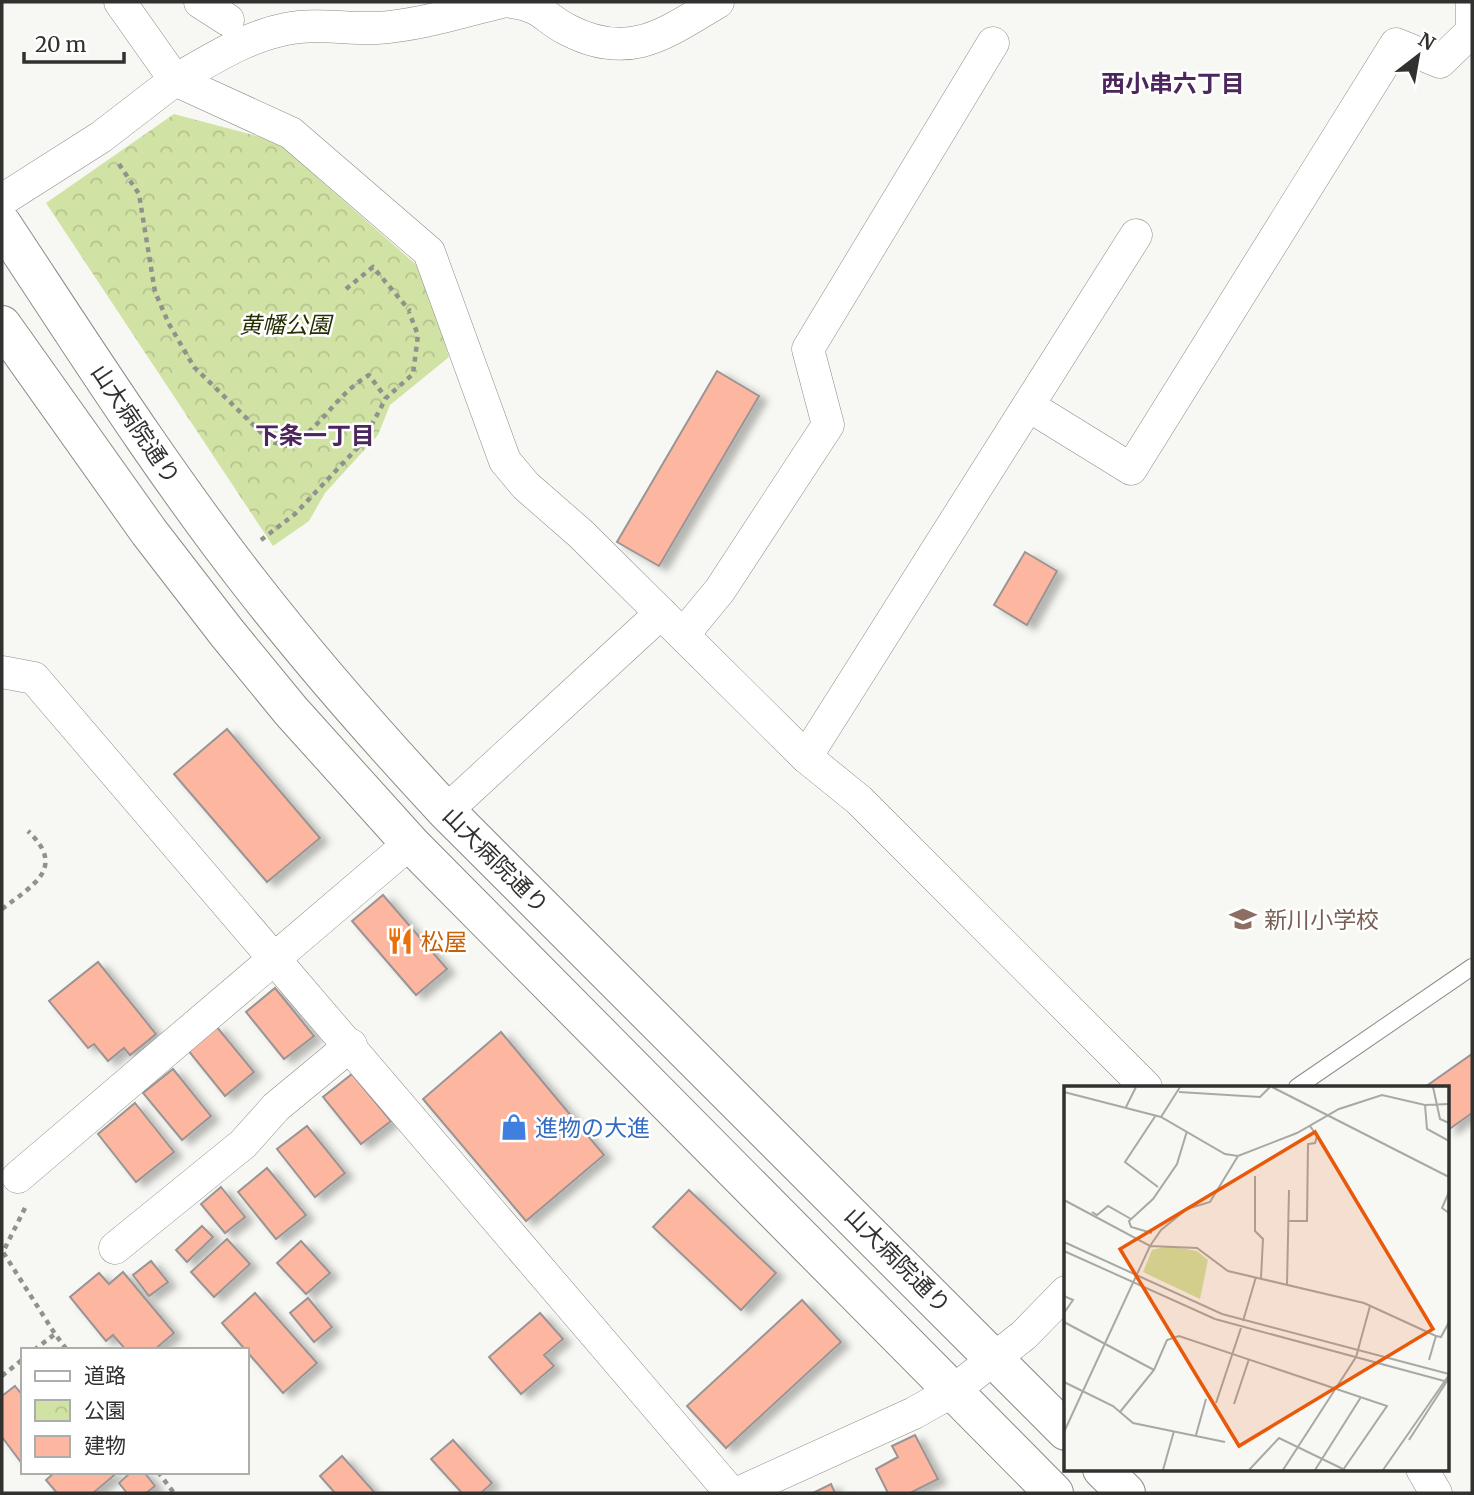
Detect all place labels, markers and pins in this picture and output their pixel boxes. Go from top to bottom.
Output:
school or university icon: 新川小学校 [1228,904,1258,934]
place label: 新川小学校 [1264,905,1379,934]
restaurant icon: 松屋 [385,926,415,956]
place label: 松屋 [421,927,467,956]
shop icon: 進物の大進 [499,1112,529,1142]
place label: 進物の大進 [535,1113,650,1142]

